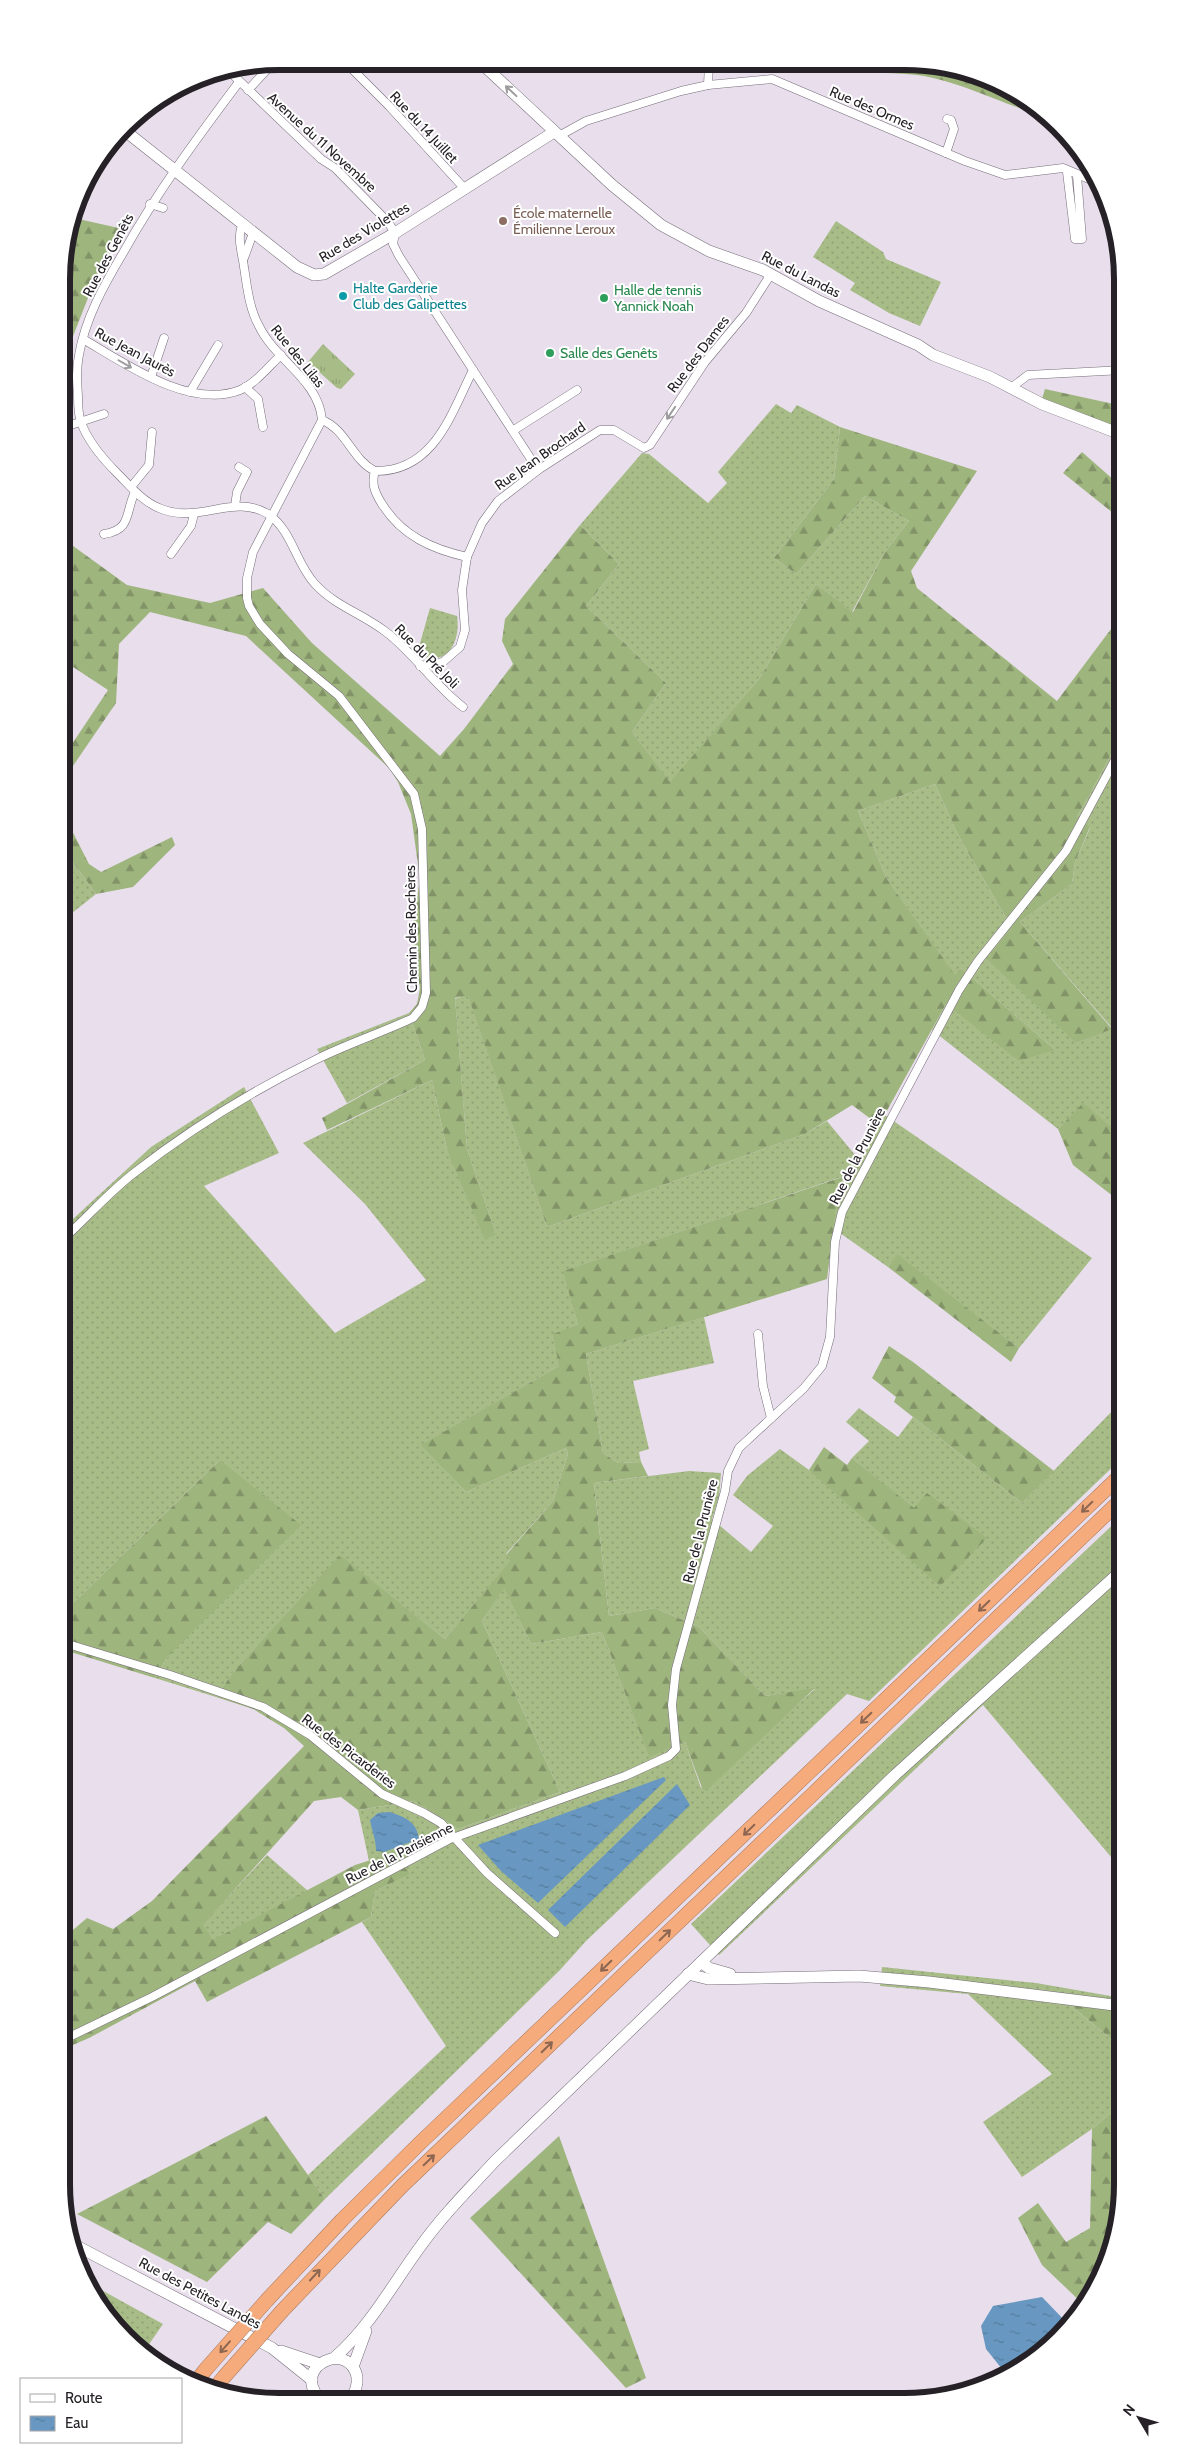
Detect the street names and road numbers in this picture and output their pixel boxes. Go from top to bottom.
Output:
street label: Rue des Ormes [827,82,917,134]
street label: Rue du 14 Juillet [386,87,462,167]
street label: Avenue du 11 Novembre [264,88,380,196]
street label: Rue des Violettes [315,198,413,266]
street label: Rue des Genêts [78,210,138,300]
street label: Rue du Landas [759,246,844,302]
street label: Rue des Dames [663,312,733,396]
street label: Rue des Lilas [267,321,329,391]
street label: Rue Jean Jaurès [92,323,179,381]
street label: Rue Jean Brochard [491,418,589,494]
street label: Rue du Pré Joli [391,620,463,692]
street label: Chemin des Rochères [401,865,421,993]
street label: Rue de la Prunière [825,1105,889,1207]
street label: Rue de la Prunière [678,1477,722,1585]
street label: Rue des Picarderies [298,1710,400,1792]
street label: Rue de la Parisienne [342,1818,456,1888]
street label: Rue des Petites Landes [136,2253,264,2333]

